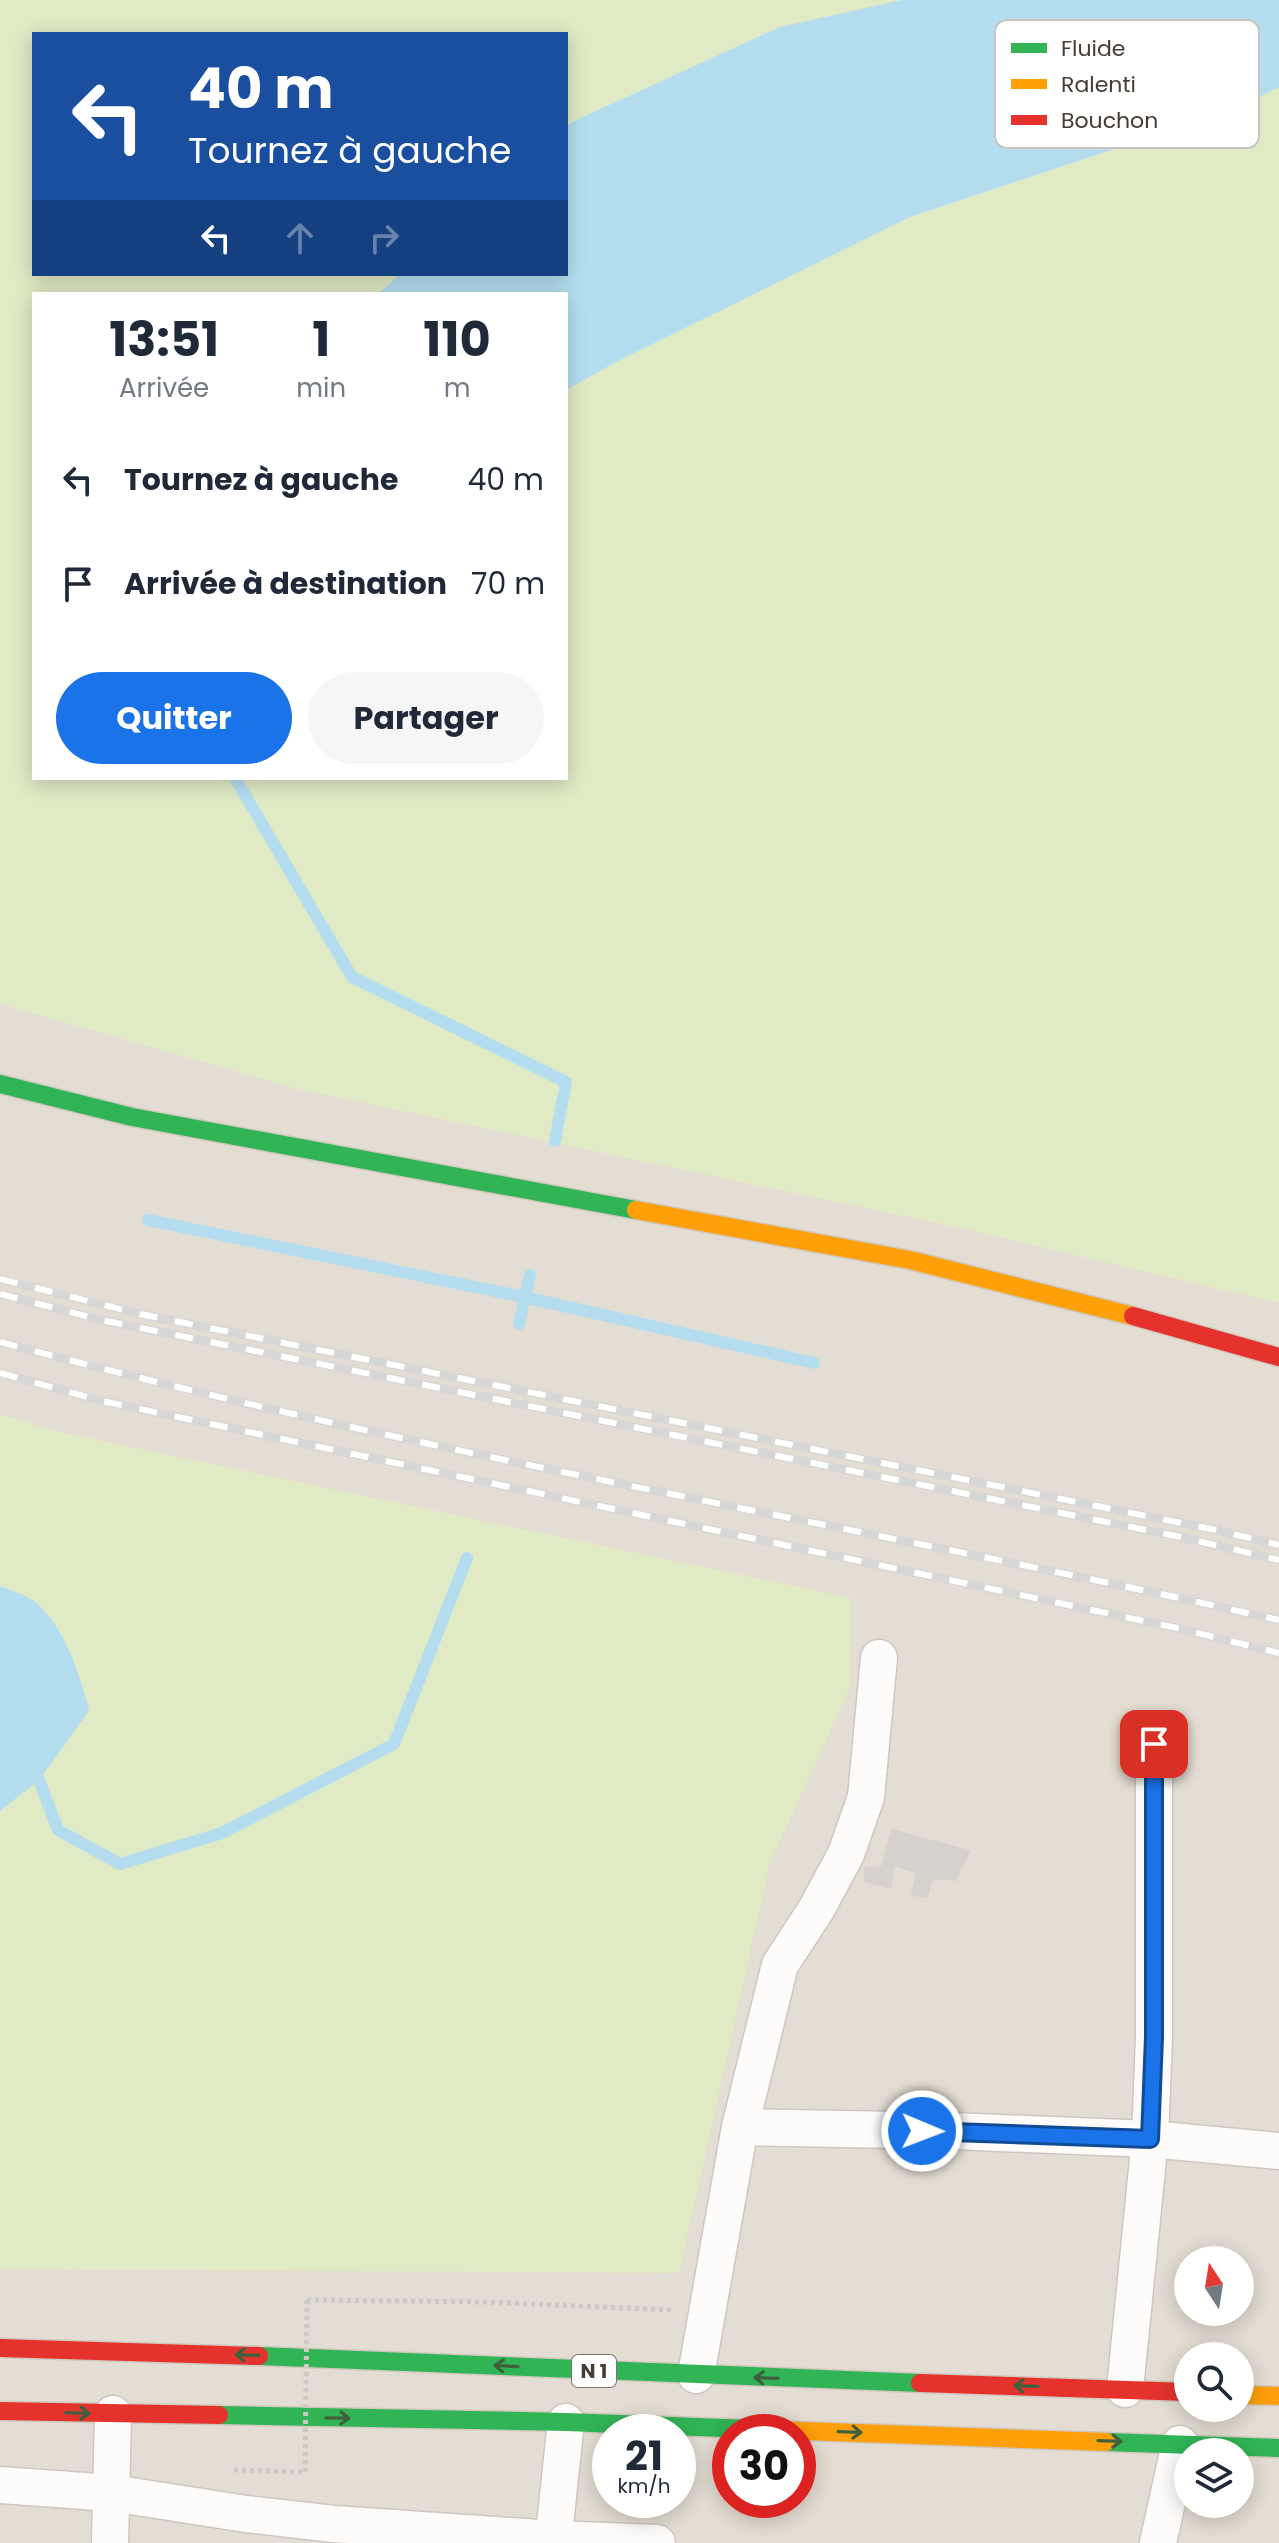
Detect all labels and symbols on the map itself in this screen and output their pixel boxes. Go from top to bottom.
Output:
legend [995,20,1259,148]
text: Fluide [1061,33,1126,64]
text: Ralenti [1061,69,1136,100]
text: Bouchon [1061,105,1158,136]
pin [1120,1710,1188,1778]
position arrow [880,2089,964,2173]
north arrow [1174,2246,1254,2326]
one-way arrow [234,2347,261,2362]
road number: N 1 [572,2355,616,2387]
one-way arrow [494,2359,520,2374]
one-way arrow [753,2370,780,2385]
one-way arrow [1013,2378,1040,2393]
one-way arrow [64,2406,91,2421]
one-way arrow [324,2410,351,2426]
speed limit sign: 30 [712,2414,816,2518]
one-way arrow [836,2424,863,2439]
one-way arrow [1096,2434,1123,2449]

